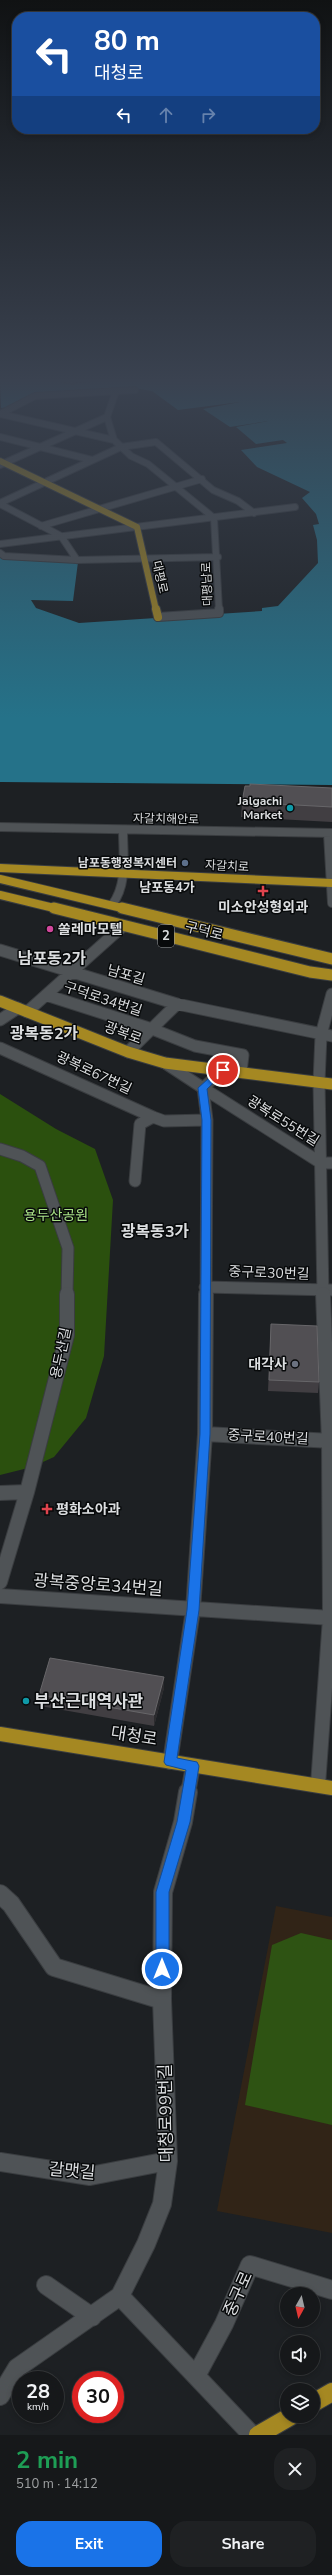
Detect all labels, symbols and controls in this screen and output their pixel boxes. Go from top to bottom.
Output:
text: 80 m [94,22,160,60]
icon: left [28,28,80,80]
text: 대청로 [94,61,144,85]
icon: left [113,104,135,126]
icon: ahead [155,104,177,126]
icon: right [197,104,219,126]
street label: 대평로 [148,559,172,595]
street label: 대평남로 [198,562,216,606]
place label: Jalgachi Market [237,793,282,823]
marker: Jalgachi Market [285,803,295,813]
street label: 자갈치해안로 [133,810,199,828]
place label: 남포동행정복지센터 [78,855,177,871]
street label: 자갈치로 [205,857,249,875]
marker: 남포동행정복지센터 [180,858,190,868]
district label: 남포동4가 [139,879,195,897]
marker: 미소안성형외과 [257,885,269,897]
place label: 미소안성형외과 [218,898,308,917]
street label: 구덕로 [183,917,225,945]
place label: 쏠레마모텔 [58,920,123,939]
marker: 쏠레마모텔 [45,924,55,934]
road number: 2 [158,925,174,947]
district label: 남포동2가 [18,948,87,970]
street label: 남포길 [105,961,147,989]
street label: 구덕로34번길 [61,977,145,1021]
street label: 광복로 [102,1017,145,1049]
district label: 광복동2가 [10,1023,79,1045]
street label: 광복로67번길 [53,1047,135,1099]
pin [206,1053,240,1087]
icon: arrive [212,1059,234,1081]
street label: 광복로55번길 [244,1091,322,1151]
park label: 용두산공원 [24,1206,88,1225]
district label: 광복동3가 [121,1221,190,1243]
street label: 중구로30번길 [228,1262,310,1284]
street label: 용두산길 [46,1326,76,1380]
place label: 대각사 [248,1355,287,1374]
marker: 대각사 [290,1359,300,1369]
street label: 중구로40번길 [227,1425,309,1449]
place label: 평화소아과 [56,1500,121,1519]
marker: 평화소아과 [41,1503,53,1515]
street label: 광복중앙로34번길 [32,1569,164,1601]
place label: 부산근대역사관 [34,1690,143,1713]
marker: 부산근대역사관 [21,1696,31,1706]
street label: 대청로 [109,1721,159,1751]
position arrow [141,1948,183,1990]
street label: 대청로99번길 [154,2064,178,2162]
street label: 갈맷길 [48,2157,96,2185]
street label: 중구로 [218,2268,258,2320]
north arrow [280,2287,320,2327]
map controls [280,2287,320,2423]
button: sound [280,2335,320,2375]
speed limit sign: 30 [72,2371,124,2423]
text: 28 [26,2378,50,2405]
button: layers [280,2383,320,2423]
text: km/h [27,2400,49,2414]
text: 2 min [16,2444,78,2476]
button: close [274,2448,316,2490]
text: 510 m · 14:12 [16,2475,98,2493]
button: Exit [16,2521,162,2567]
button: Share [170,2521,316,2567]

